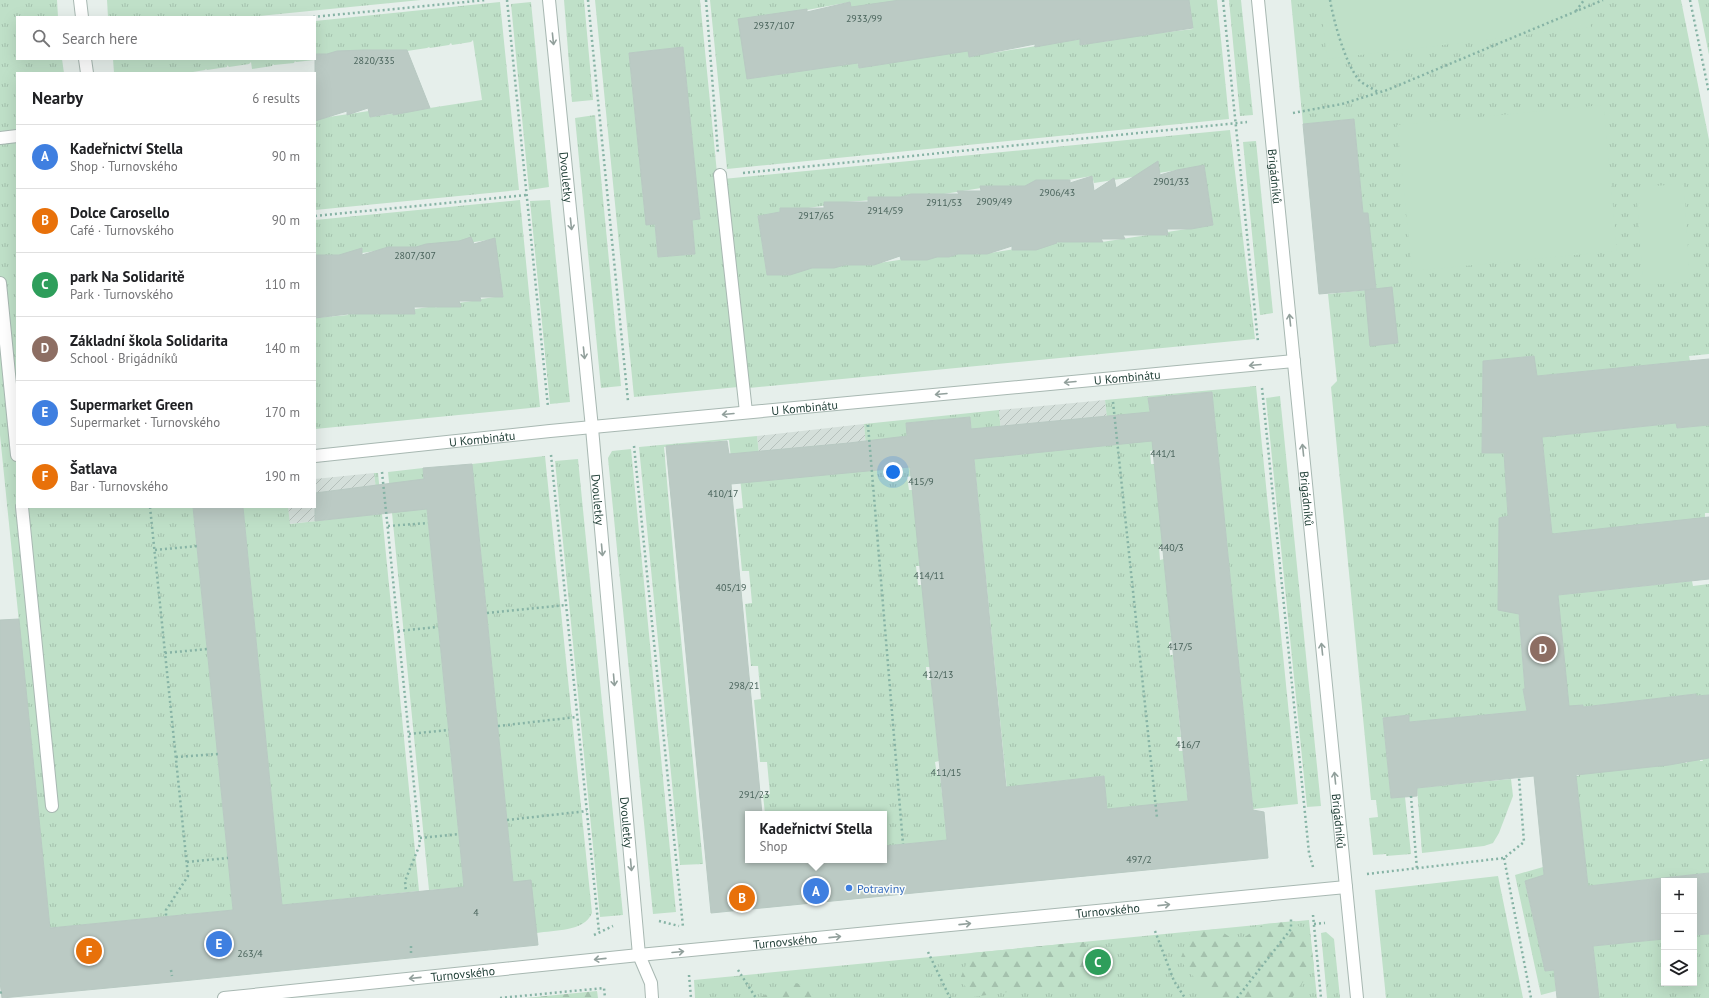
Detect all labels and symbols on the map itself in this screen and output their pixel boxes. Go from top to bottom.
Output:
house number: 2933/99 [846,12,882,25]
house number: 2937/107 [753,19,795,32]
one-way arrow [549,32,557,45]
house number: 2820/335 [353,54,395,67]
street label: Brigádníků [1265,148,1286,204]
street label: Dvouletky [557,151,577,204]
house number: 2901/33 [1153,175,1189,188]
house number: 2906/43 [1039,186,1075,199]
house number: 2909/49 [976,195,1012,208]
house number: 2911/53 [926,196,962,209]
house number: 2914/59 [867,204,903,217]
house number: 2917/65 [798,209,834,222]
one-way arrow [568,217,575,230]
house number: 2807/307 [394,249,436,262]
one-way arrow [1286,314,1294,327]
one-way arrow [581,346,588,359]
one-way arrow [1249,361,1262,368]
street label: U Kombinátu [1093,366,1161,387]
one-way arrow [1064,378,1077,386]
one-way arrow [935,390,948,398]
street label: U Kombinátu [771,396,838,418]
one-way arrow [722,411,735,418]
street label: U Kombinátu [448,427,516,449]
one-way arrow [1299,444,1307,457]
house number: 441/1 [1150,447,1176,460]
your location [883,462,903,482]
street label: Brigádníků [1297,470,1318,527]
street label: Dvouletky [589,473,608,526]
house number: 415/9 [908,475,934,488]
house number: 410/17 [708,487,738,500]
house number: 440/3 [1158,541,1184,554]
one-way arrow [599,543,606,556]
house number: 414/11 [914,569,944,582]
house number: 405/19 [716,581,746,594]
pin: D [1530,634,1556,664]
house number: 417/5 [1167,640,1193,653]
one-way arrow [1319,643,1326,656]
house number: 412/13 [923,668,953,681]
one-way arrow [610,673,618,686]
house number: 298/21 [729,679,759,692]
house number: 416/7 [1175,738,1201,751]
house number: 411/15 [931,766,961,779]
one-way arrow [1331,772,1339,785]
house number: 291/23 [739,788,769,801]
street label: Brigádníků [1329,793,1350,849]
street label: Dvouletky [617,796,637,849]
house number: 497/2 [1126,853,1152,866]
one-way arrow [627,858,634,871]
pin: A [803,876,829,906]
place label: Potraviny [857,881,905,896]
pin: B [729,883,755,913]
marker: Potraviny [844,883,854,893]
street label: Turnovského [1075,899,1140,920]
one-way arrow [1157,901,1170,909]
house number: 4 [473,906,479,919]
one-way arrow [958,920,971,928]
pin: E [206,929,232,959]
street label: Turnovského [752,930,818,951]
one-way arrow [828,933,841,940]
pin: F [76,936,102,966]
house number: 263/4 [237,947,263,960]
pin: C [1085,947,1111,977]
one-way arrow [671,948,684,955]
one-way arrow [594,956,607,963]
street label: Turnovského [430,962,496,984]
one-way arrow [409,975,422,982]

